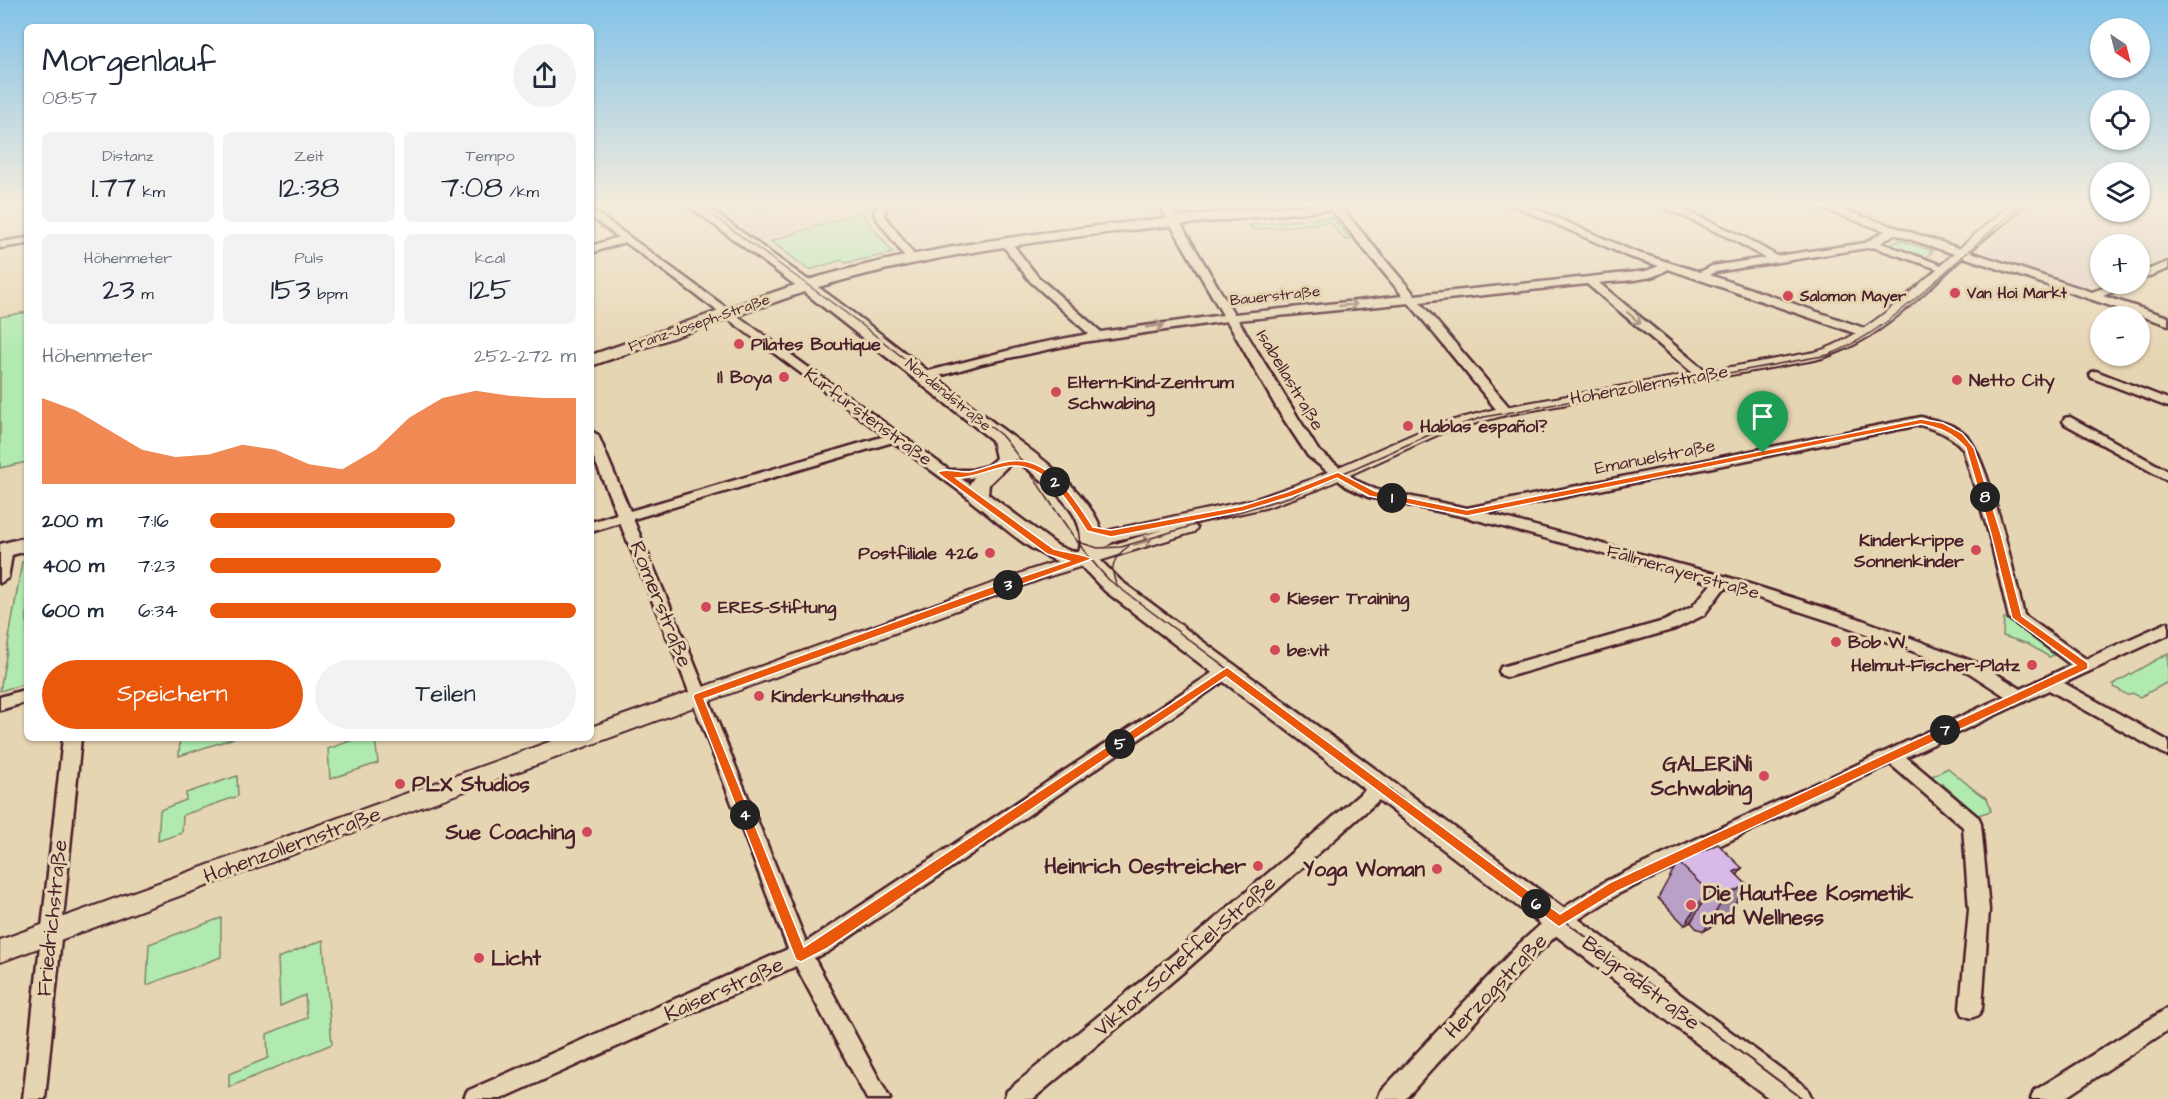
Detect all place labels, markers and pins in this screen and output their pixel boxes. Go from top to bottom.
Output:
place label: Van Hoi Markt [1966,283,2068,304]
place label: Salomon Mayer [1799,286,1907,308]
marker: Van Hoi Markt [1948,286,1962,300]
marker: Salomon Mayer [1781,289,1795,303]
place label: Pilates Boutique [751,332,881,357]
marker: Pilates Boutique [732,337,746,351]
place label: Il Boya [717,365,773,391]
place label: Netto City [1969,368,2055,394]
marker: Il Boya [777,370,791,384]
place label: Eltern-Kind-Zentrum Schwabing [1067,370,1235,417]
marker: Netto City [1950,373,1964,387]
marker: Eltern-Kind-Zentrum Schwabing [1049,385,1063,399]
pin [1737,391,1788,453]
place label: Hablas español? [1420,414,1548,439]
marker: Hablas español? [1401,419,1415,433]
pin: 2 [1040,467,1070,497]
pin: 8 [1970,482,2000,512]
pin: 1 [1377,483,1407,513]
place label: Kinderkrippe Sonnenkinder [1853,528,1964,574]
place label: Postfiliale 426 [858,541,979,566]
marker: Kinderkrippe Sonnenkinder [1969,543,1983,557]
marker: Postfiliale 426 [983,546,997,560]
pin: 3 [993,570,1023,600]
place label: Kieser Training [1287,586,1410,612]
marker: Kieser Training [1268,591,1282,605]
place label: ERES-Stiftung [718,595,837,621]
marker: ERES-Stiftung [699,600,713,614]
place label: Bob W. [1848,630,1908,655]
marker: Bob W. [1829,635,1843,649]
place label: be:vit [1287,638,1330,663]
marker: be:vit [1268,643,1282,657]
place label: Helmut-Fischer-Platz [1851,653,2021,678]
marker: Helmut-Fischer-Platz [2025,658,2039,672]
place label: Kinderkunsthaus [771,684,904,709]
marker: Kinderkunsthaus [752,689,766,703]
pin: 7 [1930,715,1960,745]
pin: 5 [1105,729,1135,759]
place label: GALERiNi Schwabing [1650,750,1753,805]
marker: GALERiNi Schwabing [1757,769,1771,783]
place label: PLX Studios [412,770,530,799]
marker: PLX Studios [393,777,407,791]
pin: 4 [730,800,760,830]
place label: Sue Coaching [445,818,575,849]
marker: Sue Coaching [580,825,594,839]
place label: Heinrich Oestreicher [1044,852,1246,881]
place label: Yoga Woman [1303,855,1425,886]
marker: Heinrich Oestreicher [1251,859,1265,873]
marker: Yoga Woman [1430,862,1444,876]
place label: Die Hautfee Kosmetik und Wellness [1702,879,1913,932]
pin: 6 [1521,889,1551,919]
marker: Die Hautfee Kosmetik und Wellness [1684,898,1698,912]
place label: Licht [491,944,541,973]
marker: Licht [472,951,486,965]

